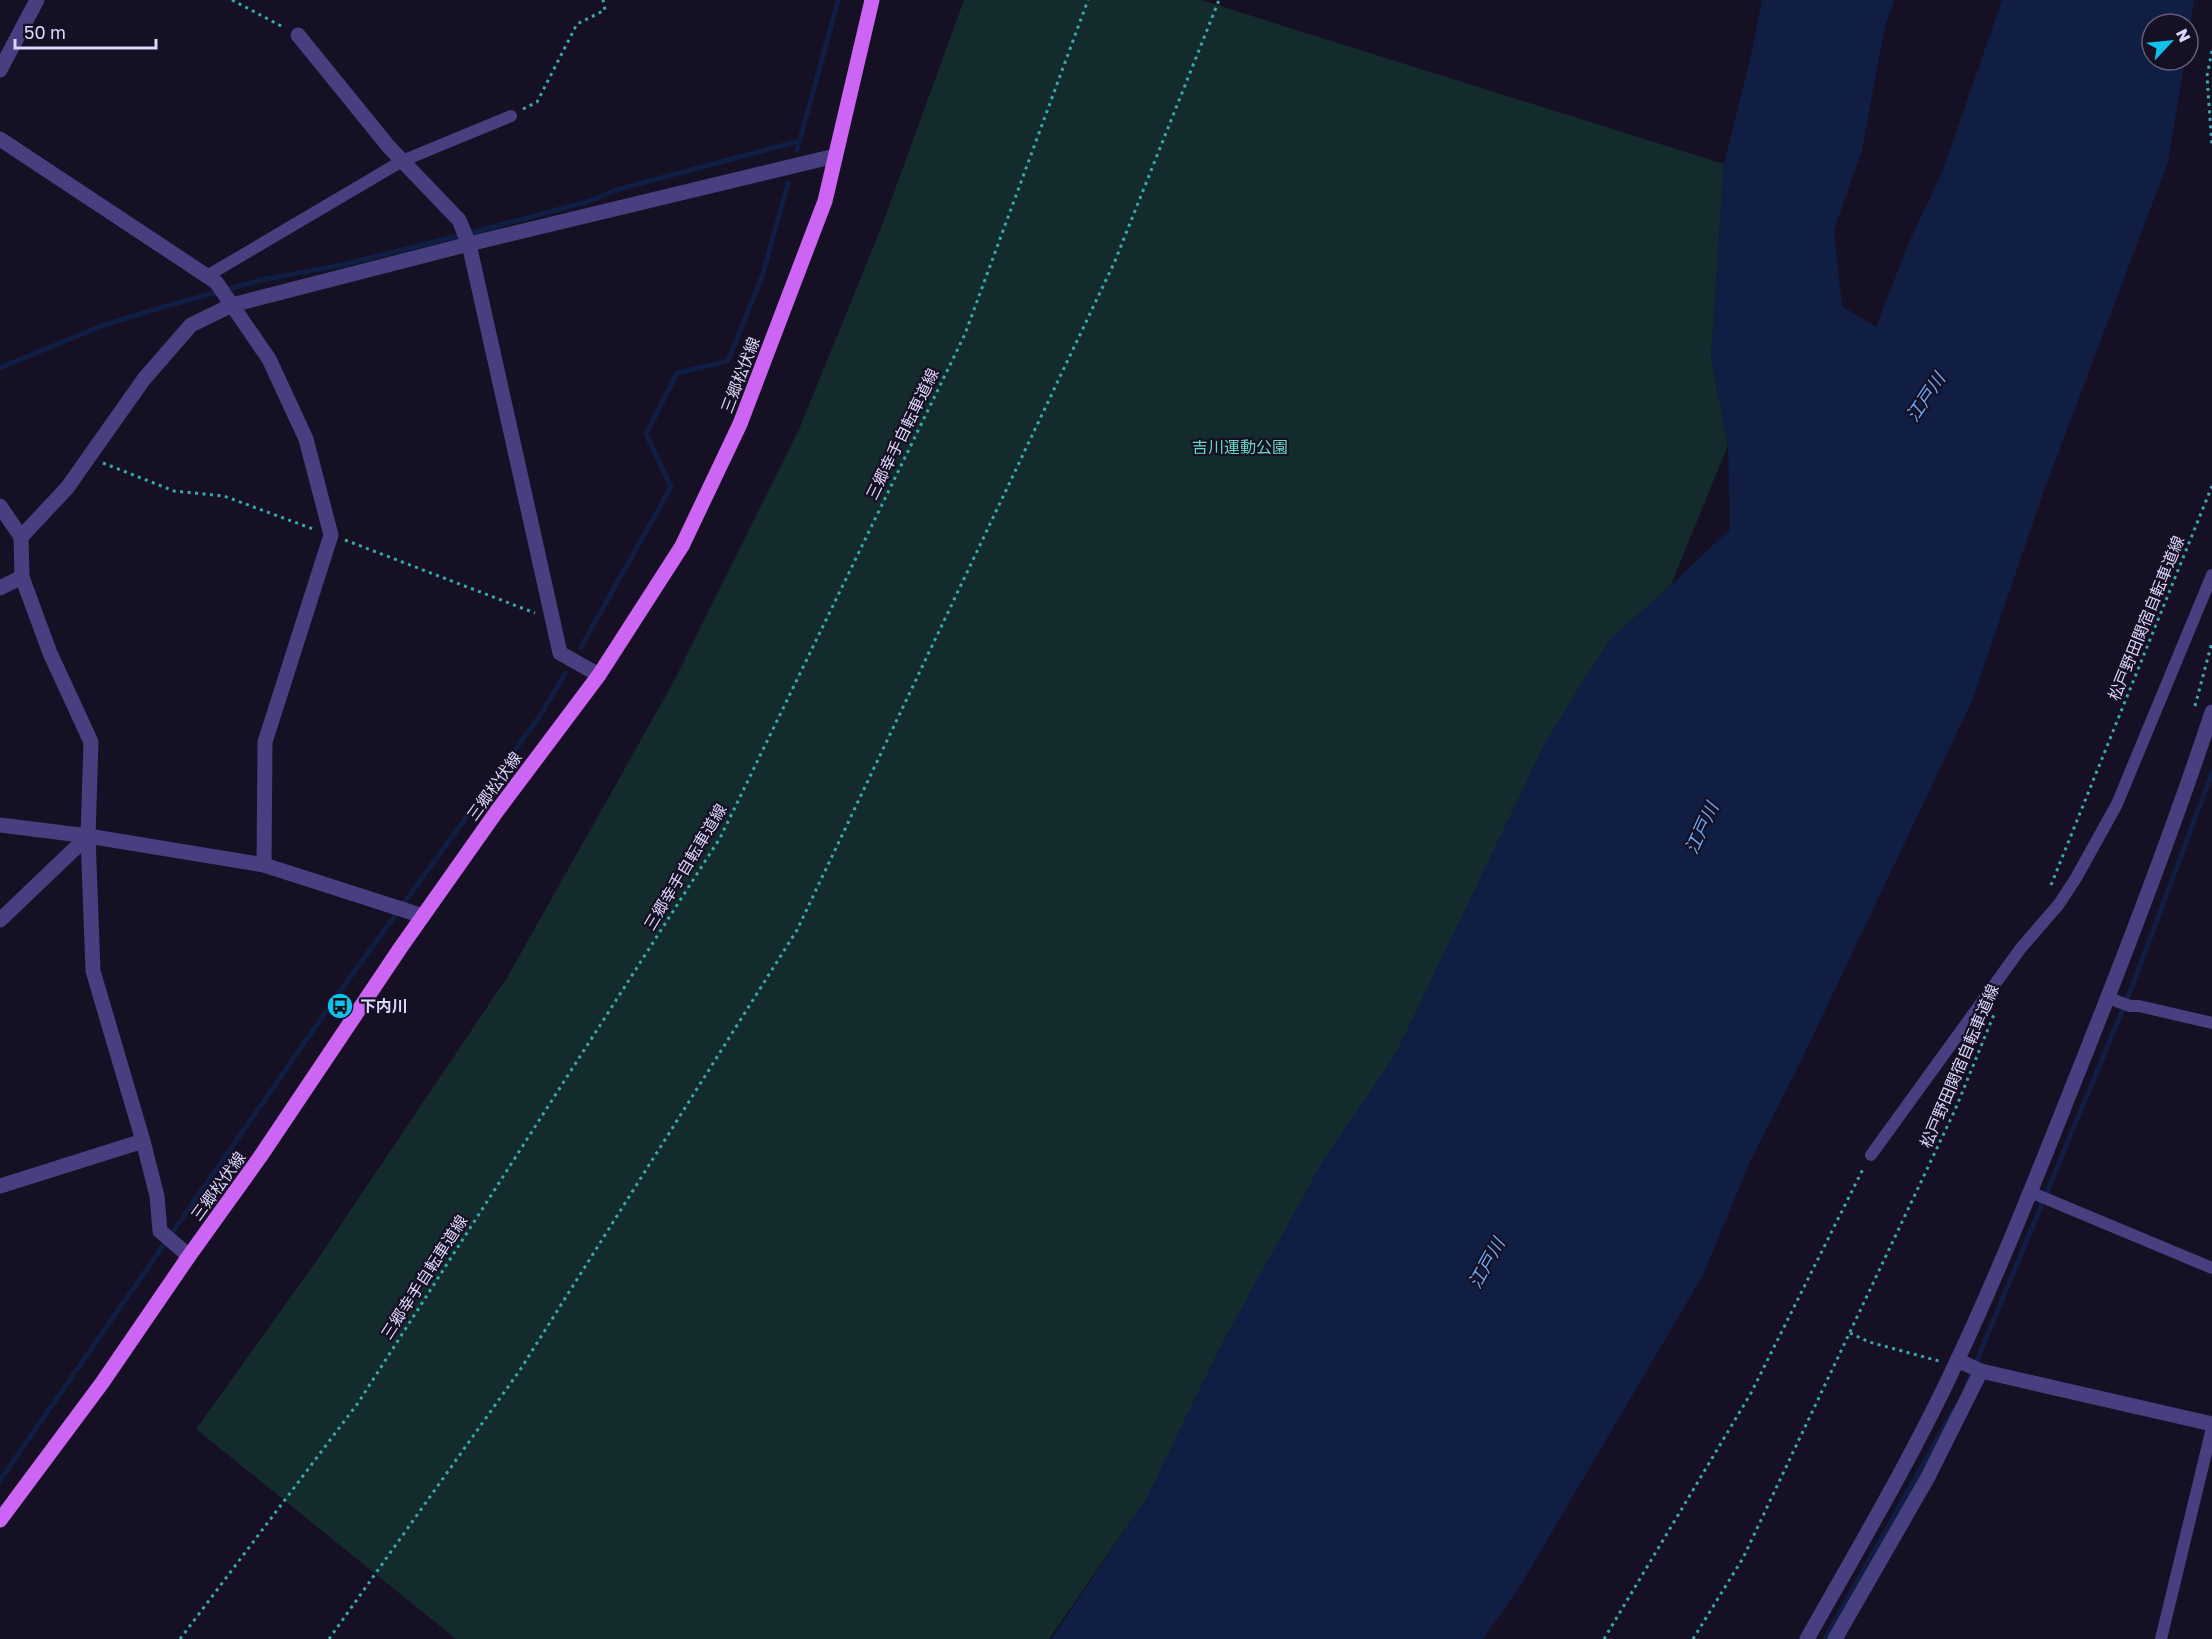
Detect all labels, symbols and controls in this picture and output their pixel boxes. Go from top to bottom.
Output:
scale bar [15,12,156,50]
north arrow [2140,12,2200,72]
text: 50 m [24,21,66,43]
text: N [2172,26,2195,45]
street label: 三郷松伏線 [716,334,764,416]
street label: 三郷幸手自転車道線 [861,365,943,503]
water label: 江戸川 [1901,367,1950,426]
park label: 吉川運動公園 [1192,437,1288,457]
street label: 松戸野田関宿自転車道線 [2104,533,2188,703]
street label: 三郷松伏線 [462,748,526,824]
water label: 江戸川 [1680,797,1723,857]
street label: 三郷幸手自転車道線 [639,800,731,934]
street label: 松戸野田関宿自転車道線 [1915,981,2003,1151]
bus stop icon: 下内川 [325,991,355,1021]
place label: 下内川 [360,996,408,1016]
street label: 三郷松伏線 [186,1148,250,1224]
street label: 三郷幸手自転車道線 [376,1211,472,1343]
water label: 江戸川 [1463,1232,1510,1292]

